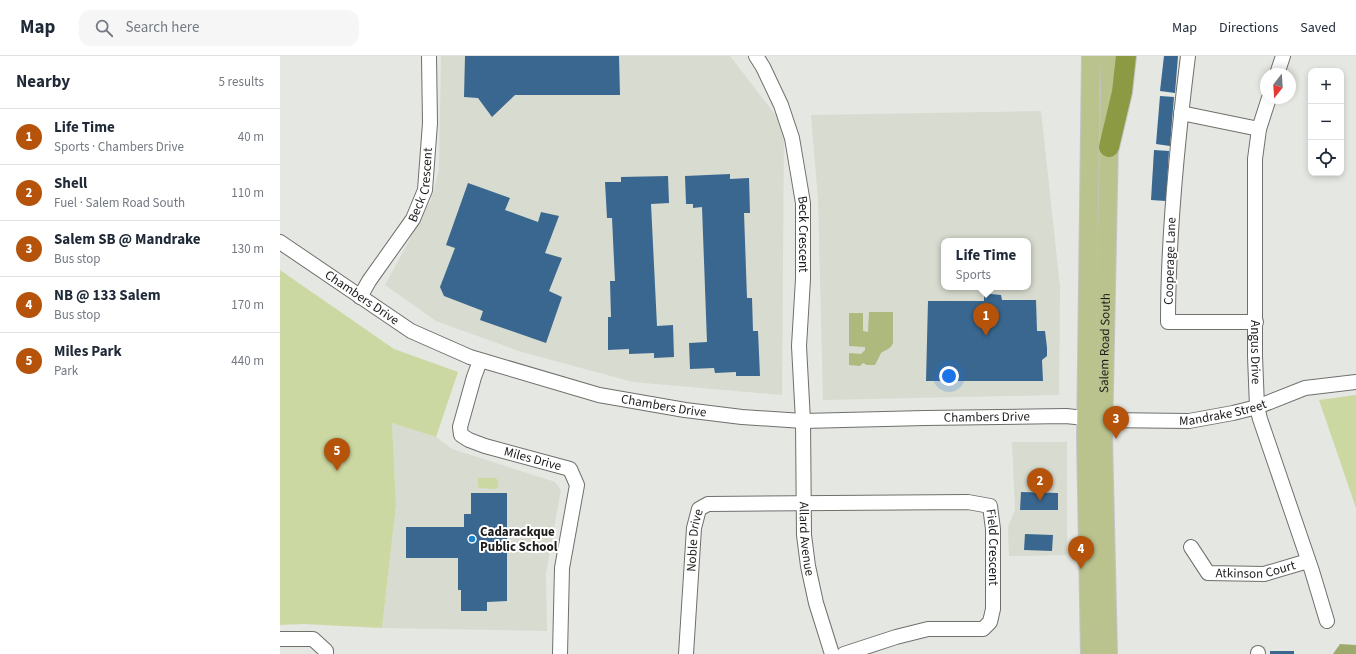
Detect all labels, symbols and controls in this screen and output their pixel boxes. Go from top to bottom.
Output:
search box [79,10,359,46]
text: Map [20,14,55,41]
icon: search [93,17,115,39]
text: Search here [125,17,199,38]
text: Map [1172,18,1197,38]
text: Directions [1219,18,1278,38]
text: Saved [1300,18,1336,38]
north arrow [1260,68,1296,104]
map controls [1308,68,1344,176]
button: + [1308,68,1344,104]
text: Nearby [16,70,70,94]
text: 5 results [219,73,264,91]
button: − [1308,104,1344,140]
text: Life Time [54,117,115,138]
text: 1 [26,128,32,146]
text: 40 m [238,128,264,146]
text: Sports · Chambers Drive [54,138,184,156]
button: locate [1308,140,1344,176]
street label: Beck Crescent [404,146,437,225]
text: Shell [54,173,87,194]
text: 2 [26,184,32,202]
text: 110 m [231,184,264,202]
text: Fuel · Salem Road South [54,194,185,212]
street label: Beck Crescent [793,195,812,273]
street label: Cooperage Lane [1159,217,1181,305]
text: Salem SB @ Mandrake [54,229,201,250]
popup [941,238,1031,290]
text: 3 [26,240,32,258]
text: 130 m [231,240,264,258]
text: Life Time [956,245,1016,266]
text: Bus stop [54,250,100,268]
street label: Chambers Drive [321,266,403,329]
text: Sports [956,266,991,284]
text: NB @ 133 Salem [54,285,161,306]
street label: Salem Road South [1095,293,1115,393]
text: 4 [26,296,32,314]
text: 170 m [231,296,264,314]
pin: 1 [973,303,999,336]
text: Bus stop [54,306,100,324]
street label: Angus Drive [1246,320,1265,385]
text: Miles Park [54,341,122,362]
text: 5 [26,352,32,370]
text: 440 m [231,352,264,370]
text: Park [54,362,78,380]
your location [939,366,959,386]
street label: Chambers Drive [620,390,707,422]
street label: Mandrake Street [1179,395,1270,430]
pin: 3 [1103,406,1129,439]
street label: Chambers Drive [944,408,1030,427]
pin: 5 [324,438,350,471]
street label: Miles Drive [502,443,563,475]
pin: 2 [1027,468,1053,501]
street label: Allard Avenue [795,502,819,578]
street label: Noble Drive [682,507,708,572]
street label: Field Crescent [981,508,1002,586]
place label: Cadarackque Public School [480,523,558,556]
marker: Cadarackque Public School [467,534,477,544]
pin: 4 [1068,536,1094,569]
street label: Atkinson Court [1215,556,1298,583]

